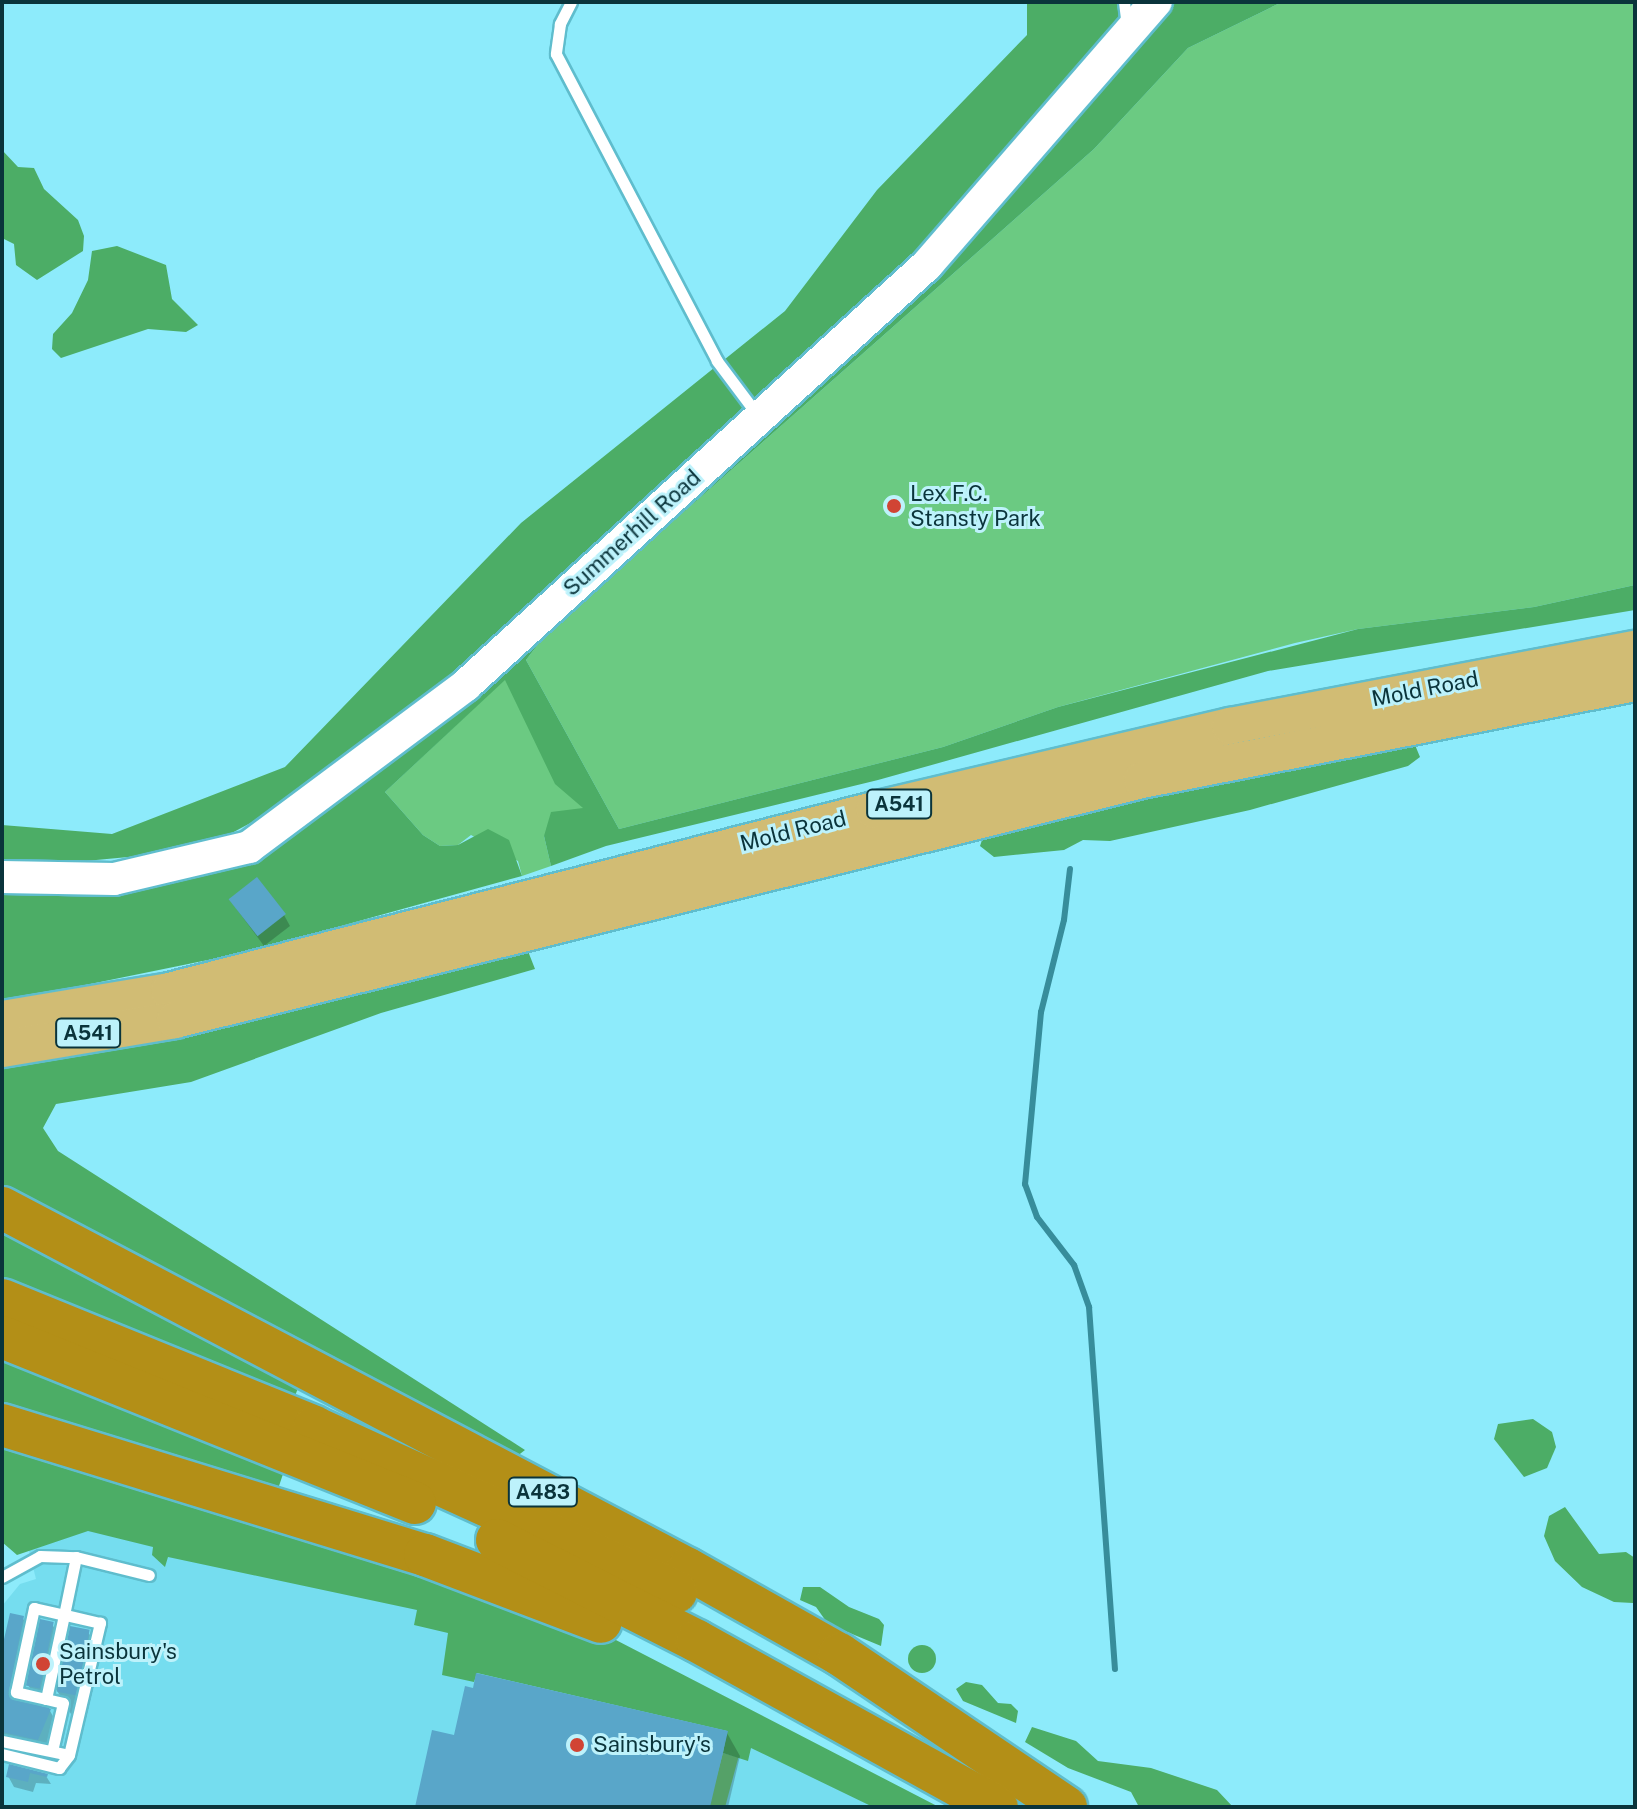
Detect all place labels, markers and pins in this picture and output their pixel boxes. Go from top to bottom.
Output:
place label: Lex F.C. Stansty Park [910,480,1041,532]
marker: Lex F.C. Stansty Park [885,497,903,515]
place label: Sainsbury's Petrol [59,1638,177,1690]
marker: Sainsbury's Petrol [34,1655,52,1673]
place label: Sainsbury's [593,1732,711,1758]
marker: Sainsbury's [568,1736,586,1754]

